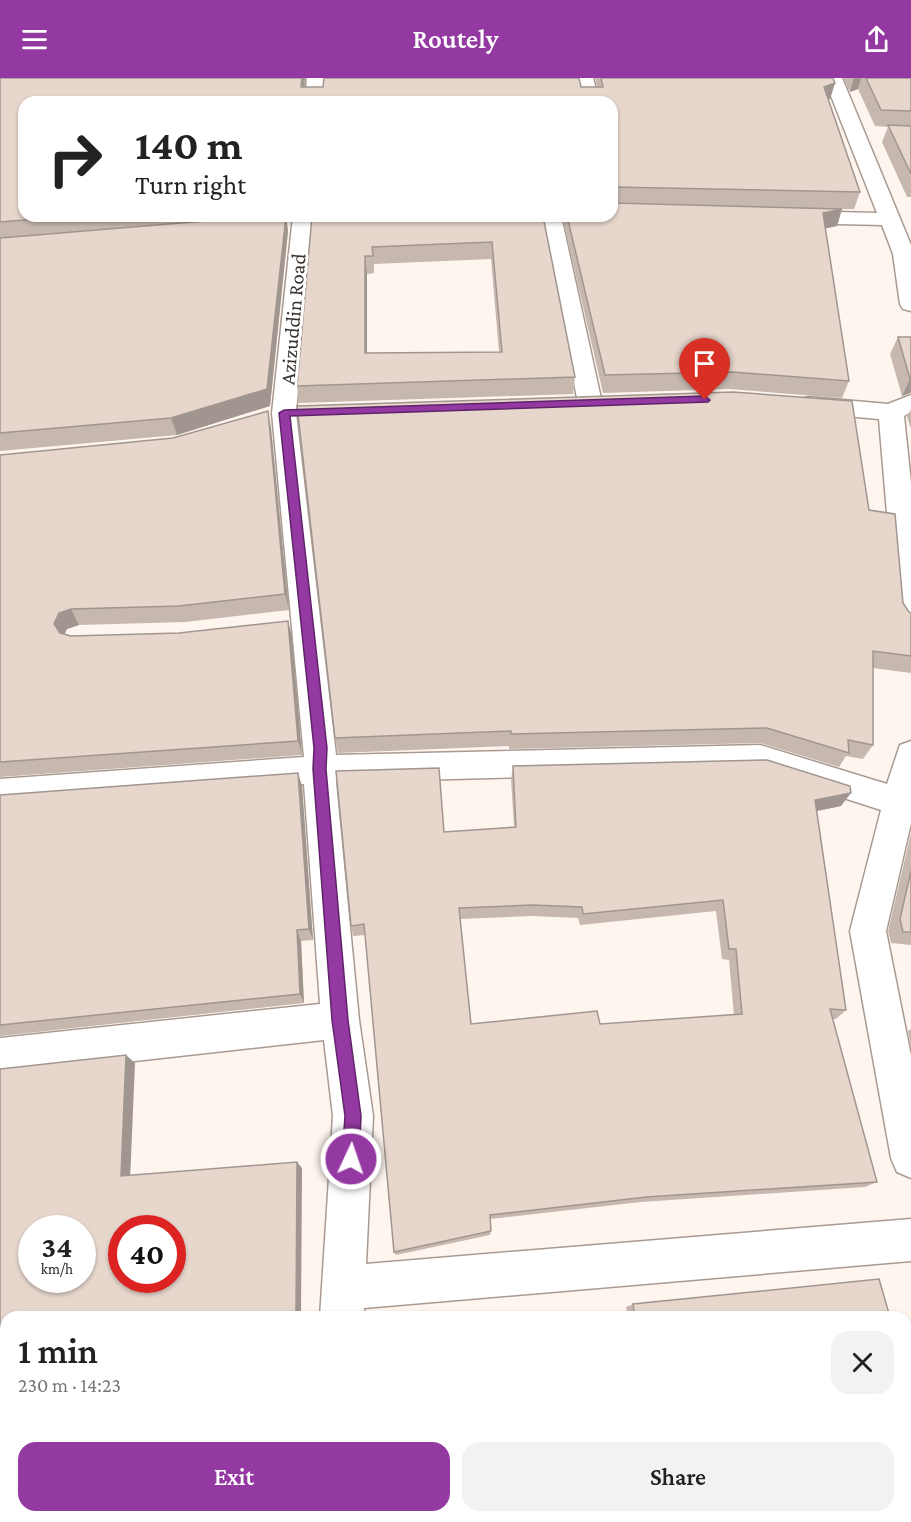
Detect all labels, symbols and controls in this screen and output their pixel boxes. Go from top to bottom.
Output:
icon: menu [18,23,51,56]
icon: share [860,23,893,56]
text: Routely [412,24,499,54]
icon: right [36,120,114,198]
text: 140 m [135,121,243,168]
text: Turn right [135,170,246,200]
street label: Azizuddin Road [275,252,311,386]
pin [679,338,730,400]
icon: arrive [688,347,721,380]
position arrow [319,1127,383,1191]
speed limit sign: 40 [108,1215,186,1293]
text: 34 [42,1230,72,1263]
text: km/h [41,1261,73,1277]
text: 1 min [18,1331,98,1371]
button: close [831,1331,894,1394]
text: 230 m · 14:23 [18,1374,121,1396]
button: Exit [18,1442,450,1511]
button: Share [462,1442,894,1511]

